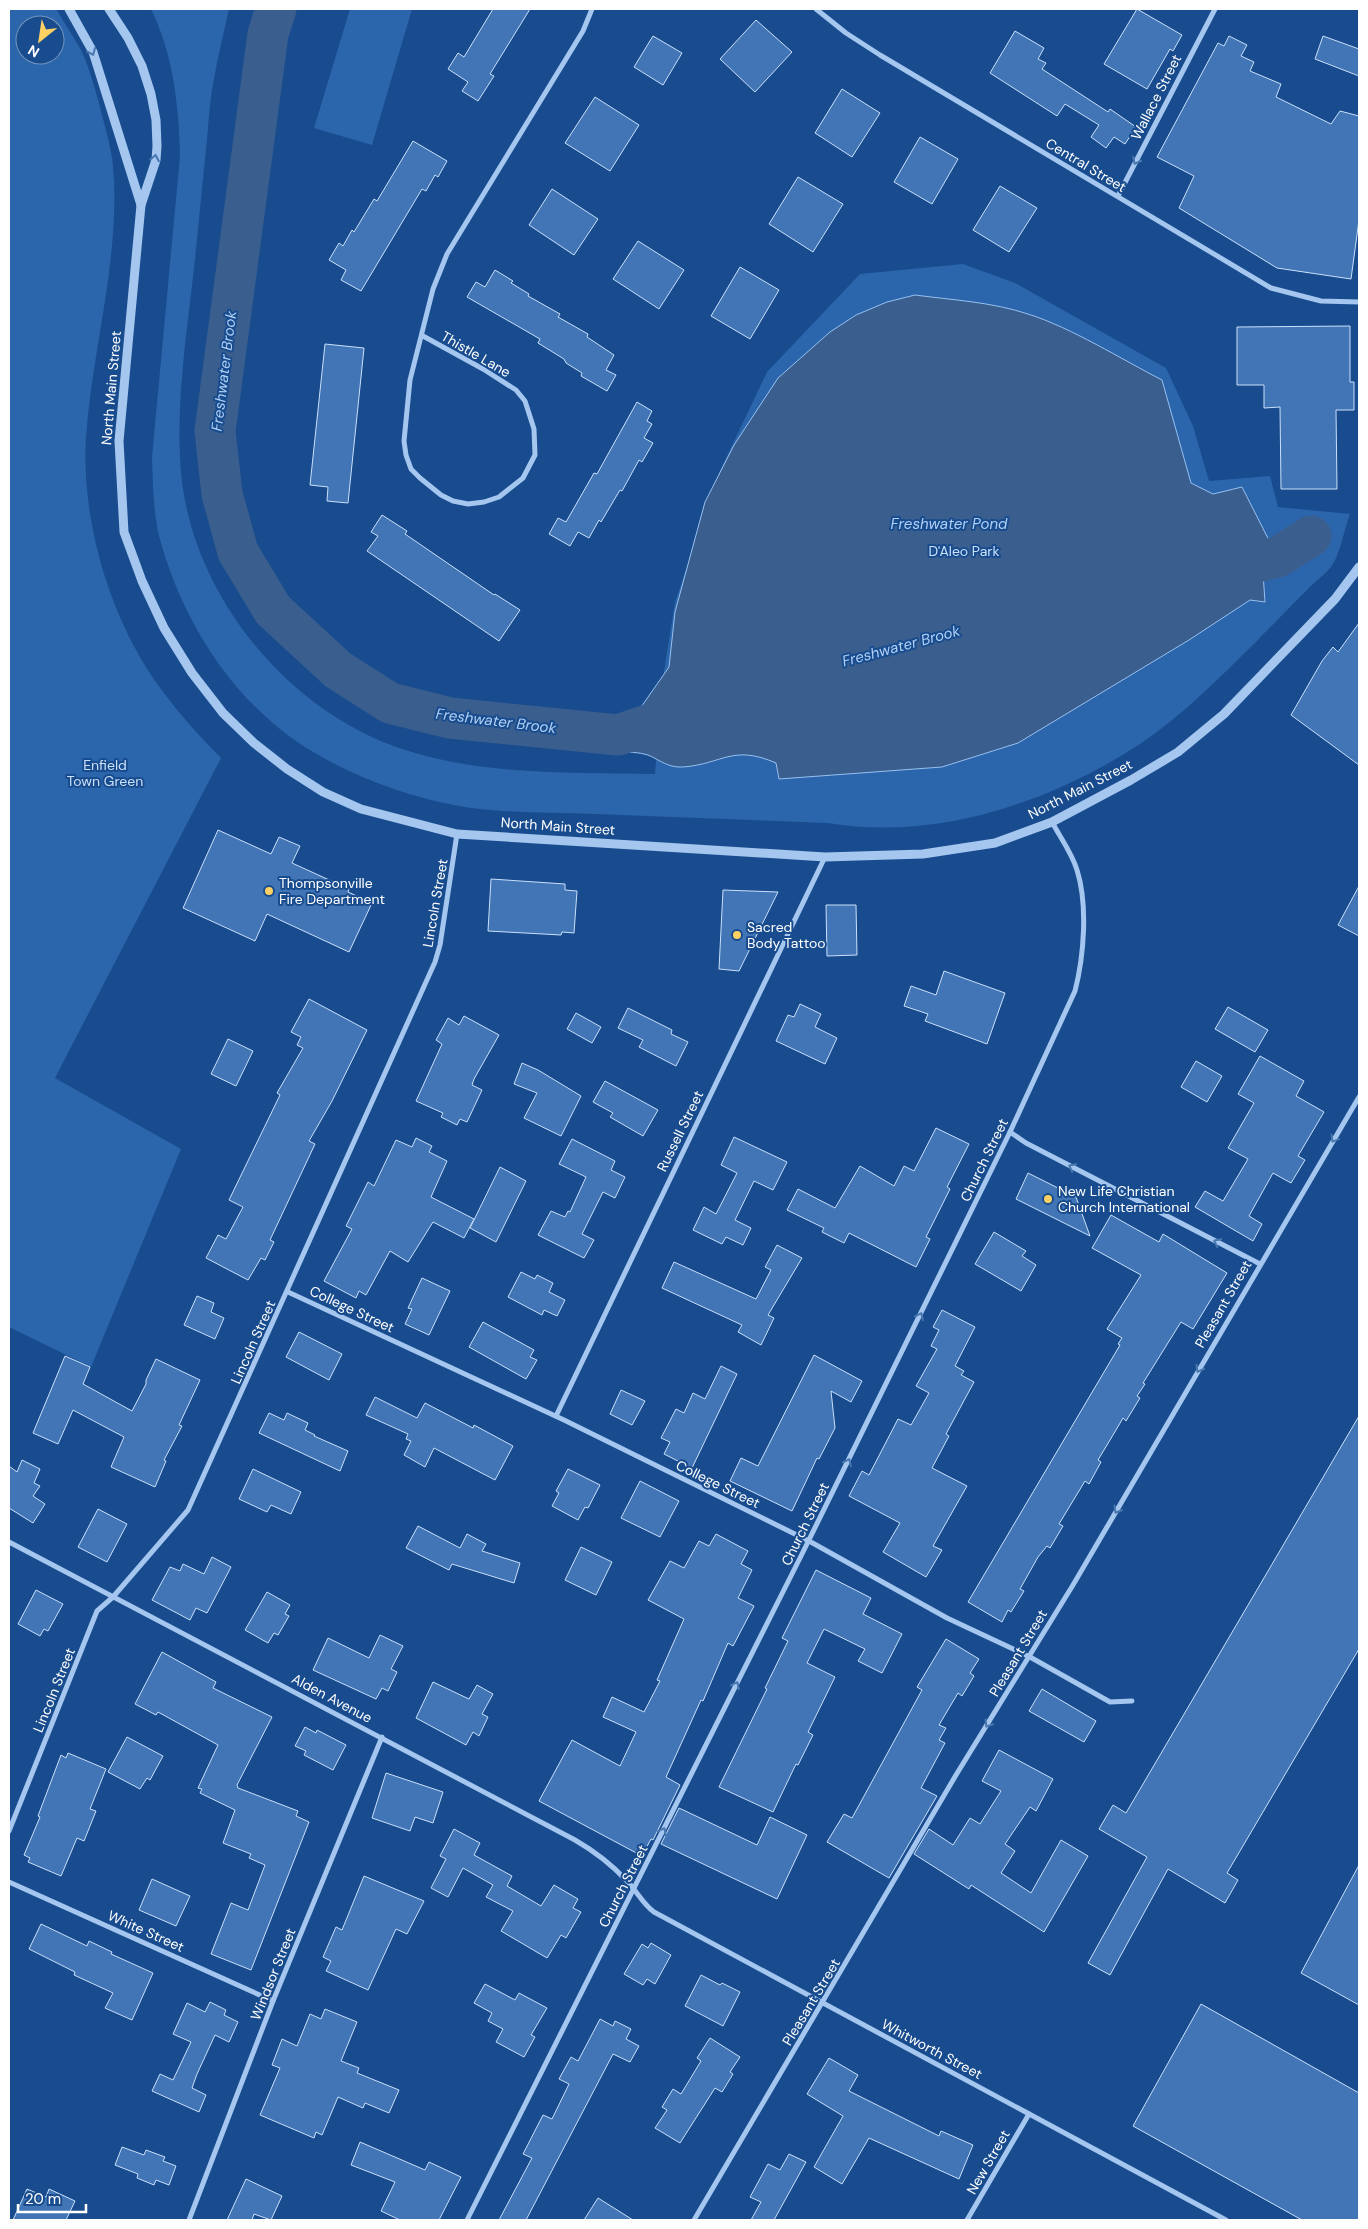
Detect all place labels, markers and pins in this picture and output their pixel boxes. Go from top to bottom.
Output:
place label: Thompsonville Fire Department [279,874,385,908]
marker: Thompsonville Fire Department [263,885,275,897]
place label: Sacred Body Tattoo [747,918,826,952]
marker: Sacred Body Tattoo [731,929,743,941]
place label: New Life Christian Church International [1058,1182,1190,1216]
marker: New Life Christian Church International [1042,1193,1054,1205]

